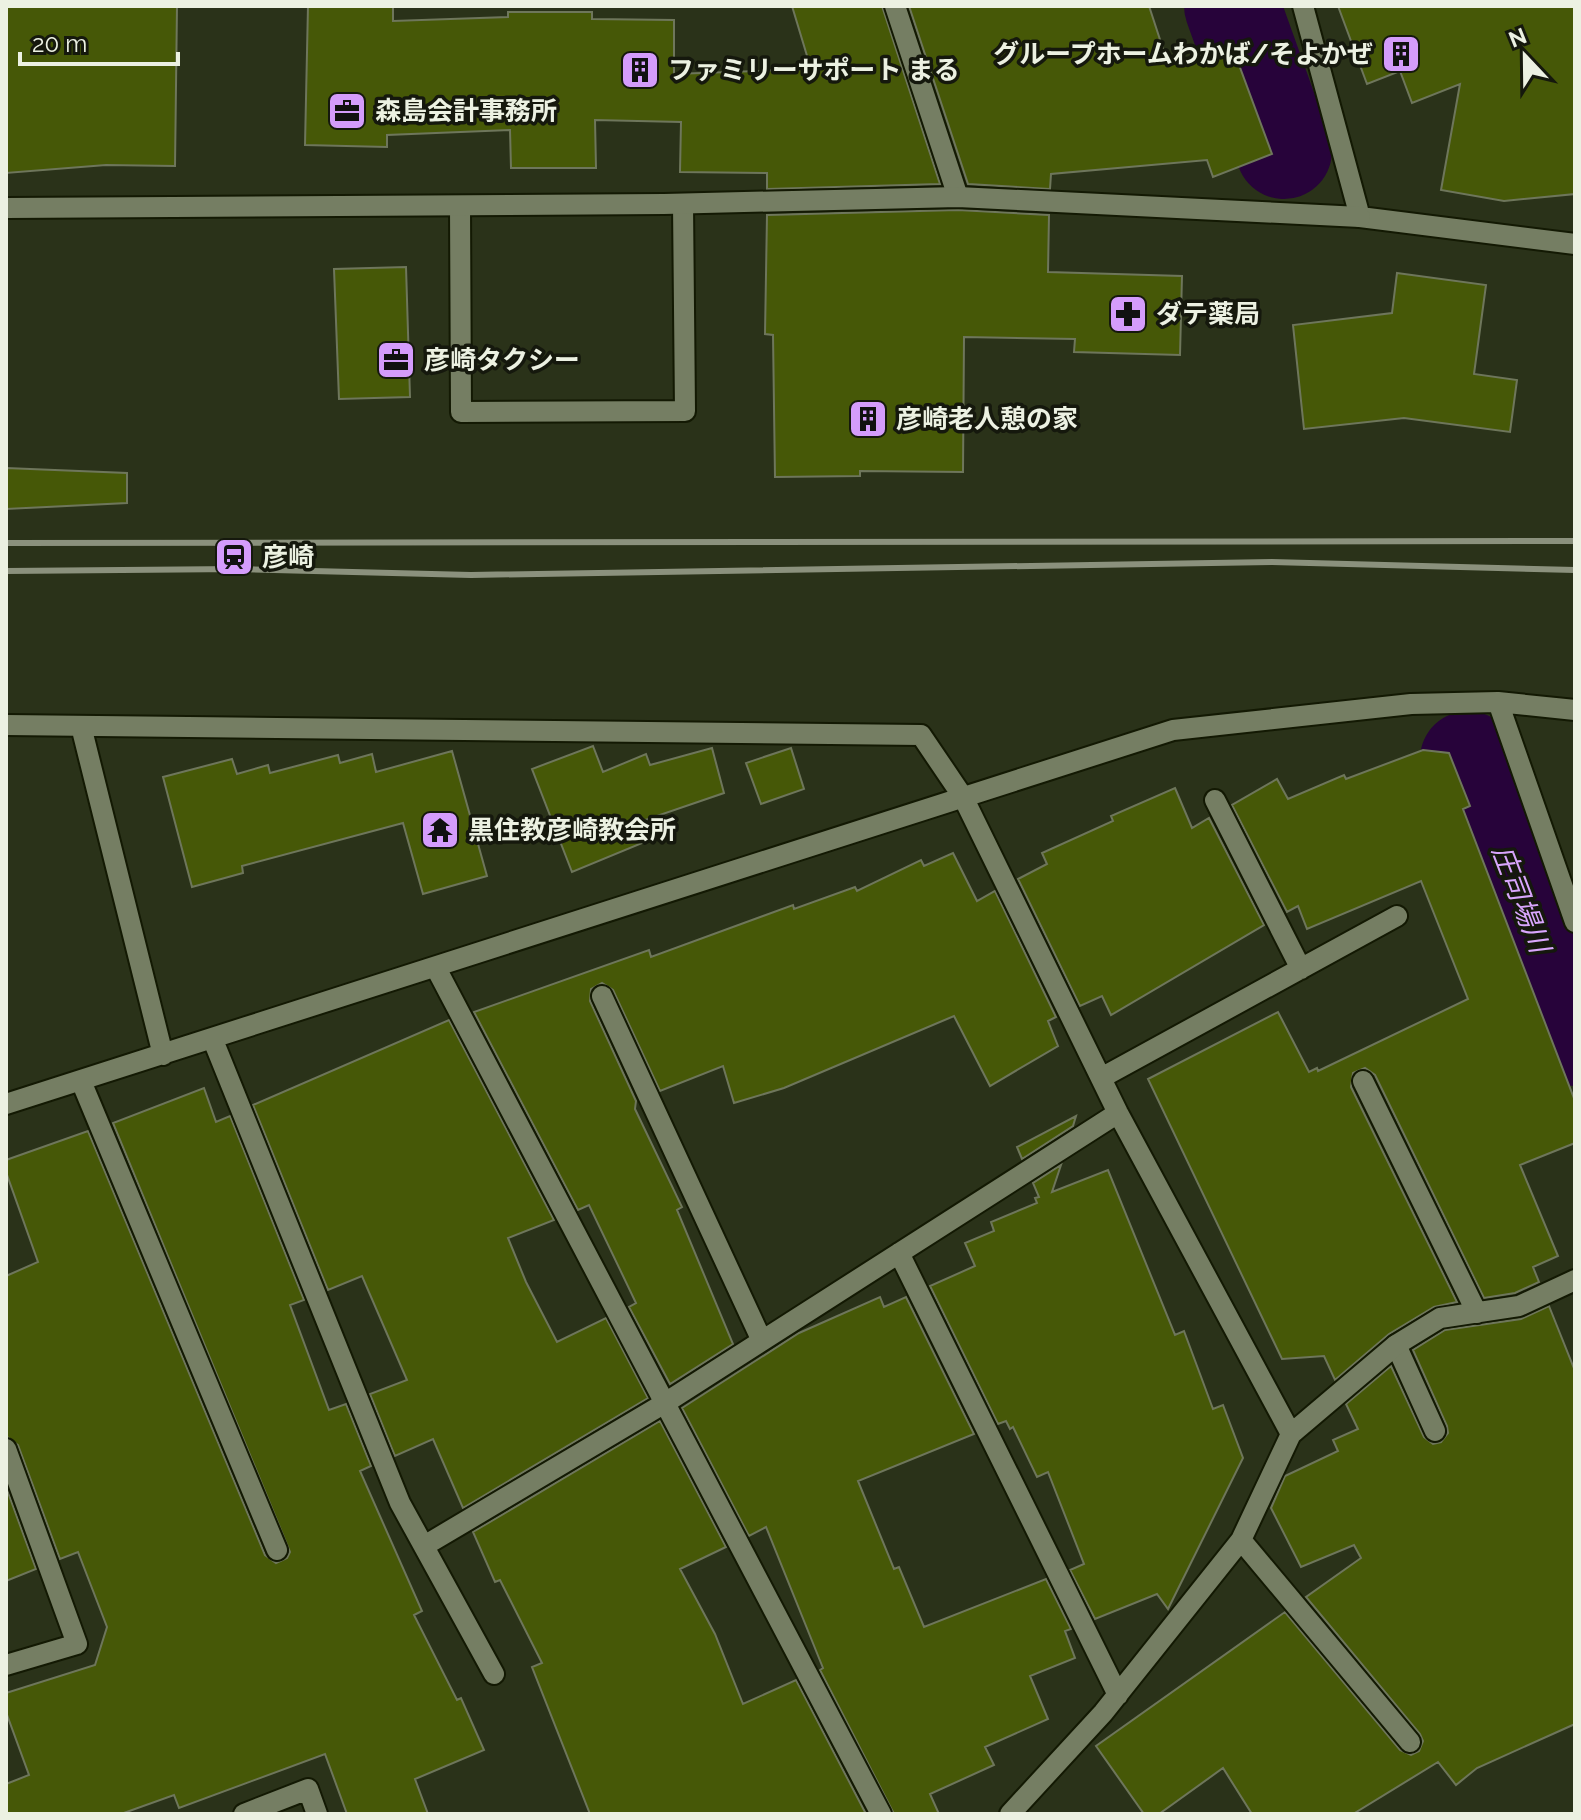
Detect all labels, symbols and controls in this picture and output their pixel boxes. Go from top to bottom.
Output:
scale bar [20,16,178,66]
north arrow [1485,16,1565,96]
text: N [1505,22,1530,53]
text: 20 m [32,29,87,58]
building icon: グループホームわかば/そよかぜ [1380,33,1422,75]
place label: グループホームわかば/そよかぜ [993,39,1373,69]
building icon: ファミリーサポート まる [619,49,661,91]
place label: ファミリーサポート まる [668,55,960,85]
office icon: 森島会計事務所 [326,90,368,132]
place label: 森島会計事務所 [375,96,557,126]
pharmacy icon: ダテ薬局 [1107,293,1149,335]
place label: ダテ薬局 [1156,299,1260,329]
office icon: 彦崎タクシー [375,339,417,381]
place label: 彦崎タクシー [424,345,580,375]
building icon: 彦崎老人憩の家 [847,398,889,440]
place label: 彦崎老人憩の家 [896,404,1078,434]
station icon: 彦崎 [213,536,255,578]
place label: 彦崎 [262,542,314,572]
temple icon: 黒住教彦崎教会所 [419,809,461,851]
place label: 黒住教彦崎教会所 [468,815,676,845]
water label: 庄司場川 [1486,841,1558,960]

